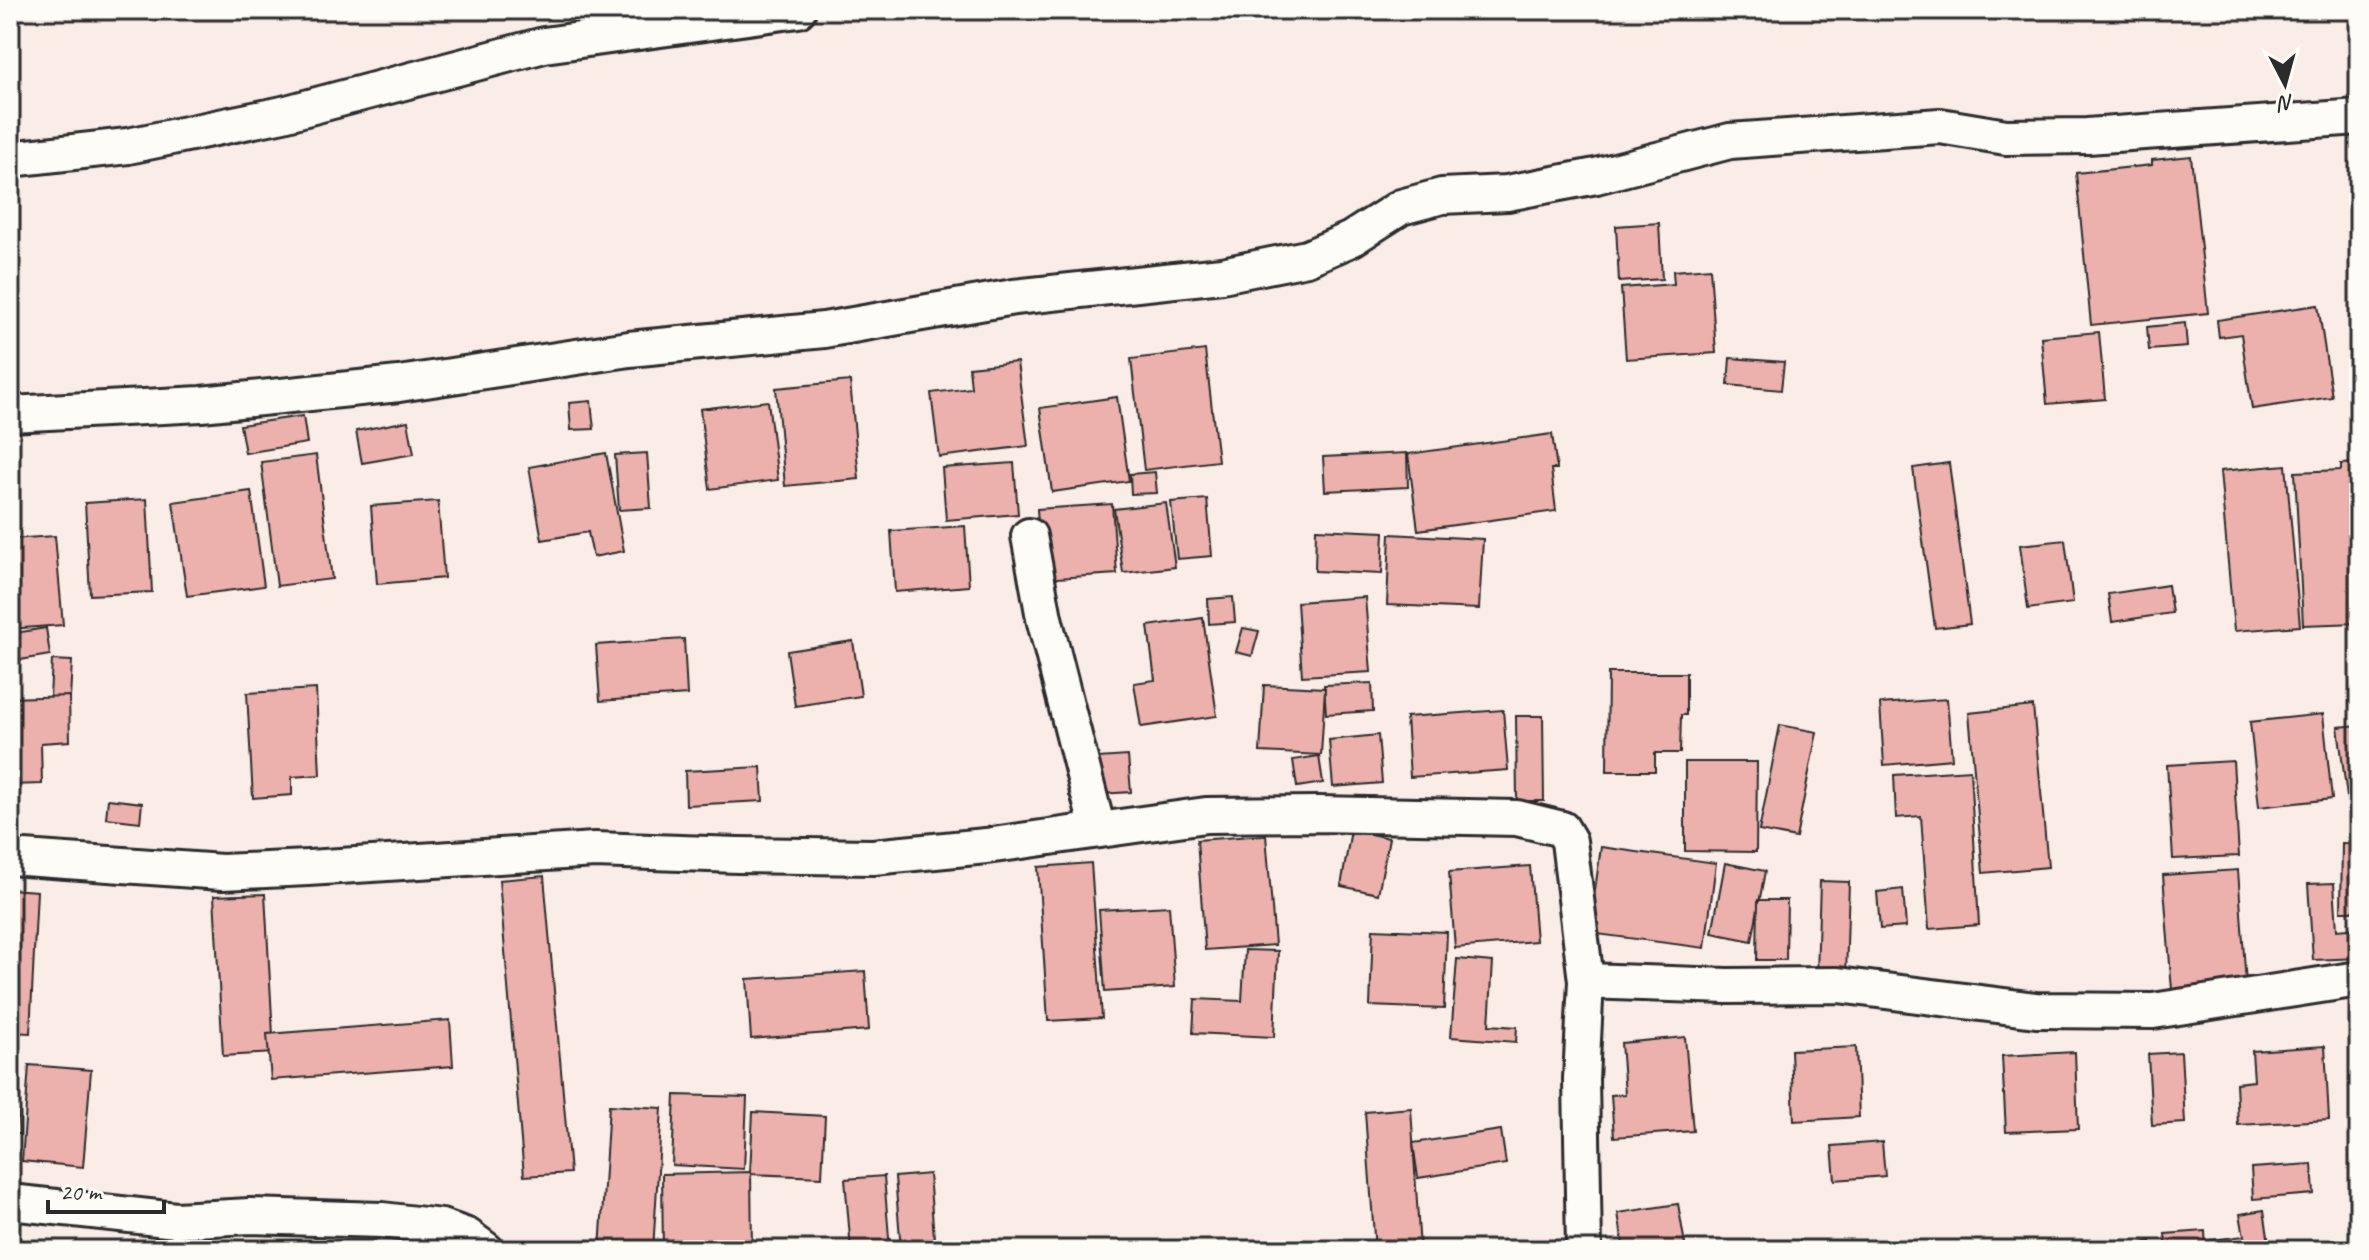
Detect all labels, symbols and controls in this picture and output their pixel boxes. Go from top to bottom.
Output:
north arrow [2245,44,2325,124]
text: N [2275,88,2295,118]
scale bar [48,1164,164,1214]
text: 20 m [60,1177,103,1207]

